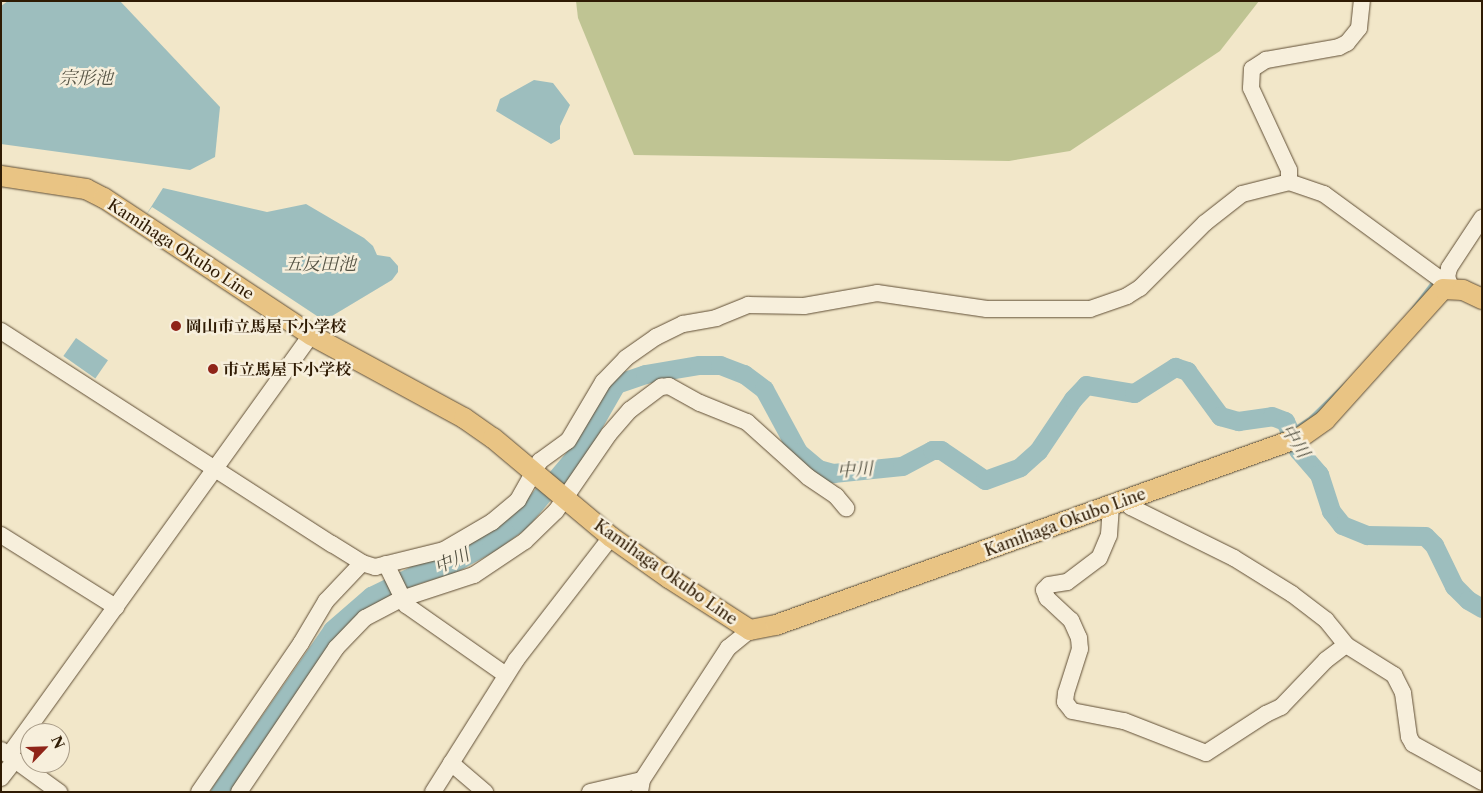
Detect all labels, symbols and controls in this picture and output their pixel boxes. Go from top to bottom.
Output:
water label: 宗形池 [59,67,113,89]
street label: Kamihaga Okubo Line [104,195,258,303]
water label: 五反田池 [284,253,356,275]
place label: 岡山市立馬屋下小学校 [186,316,346,336]
marker: 岡山市立馬屋下小学校 [170,320,182,332]
place label: 市立馬屋下小学校 [223,359,351,379]
marker: 市立馬屋下小学校 [207,363,219,375]
water label: 中川 [1276,420,1314,462]
water label: 中川 [836,458,874,482]
street label: Kamihaga Okubo Line [982,484,1148,560]
street label: Kamihaga Okubo Line [591,515,741,629]
water label: 中川 [431,544,473,578]
north arrow [20,723,70,773]
text: N [47,733,68,752]

